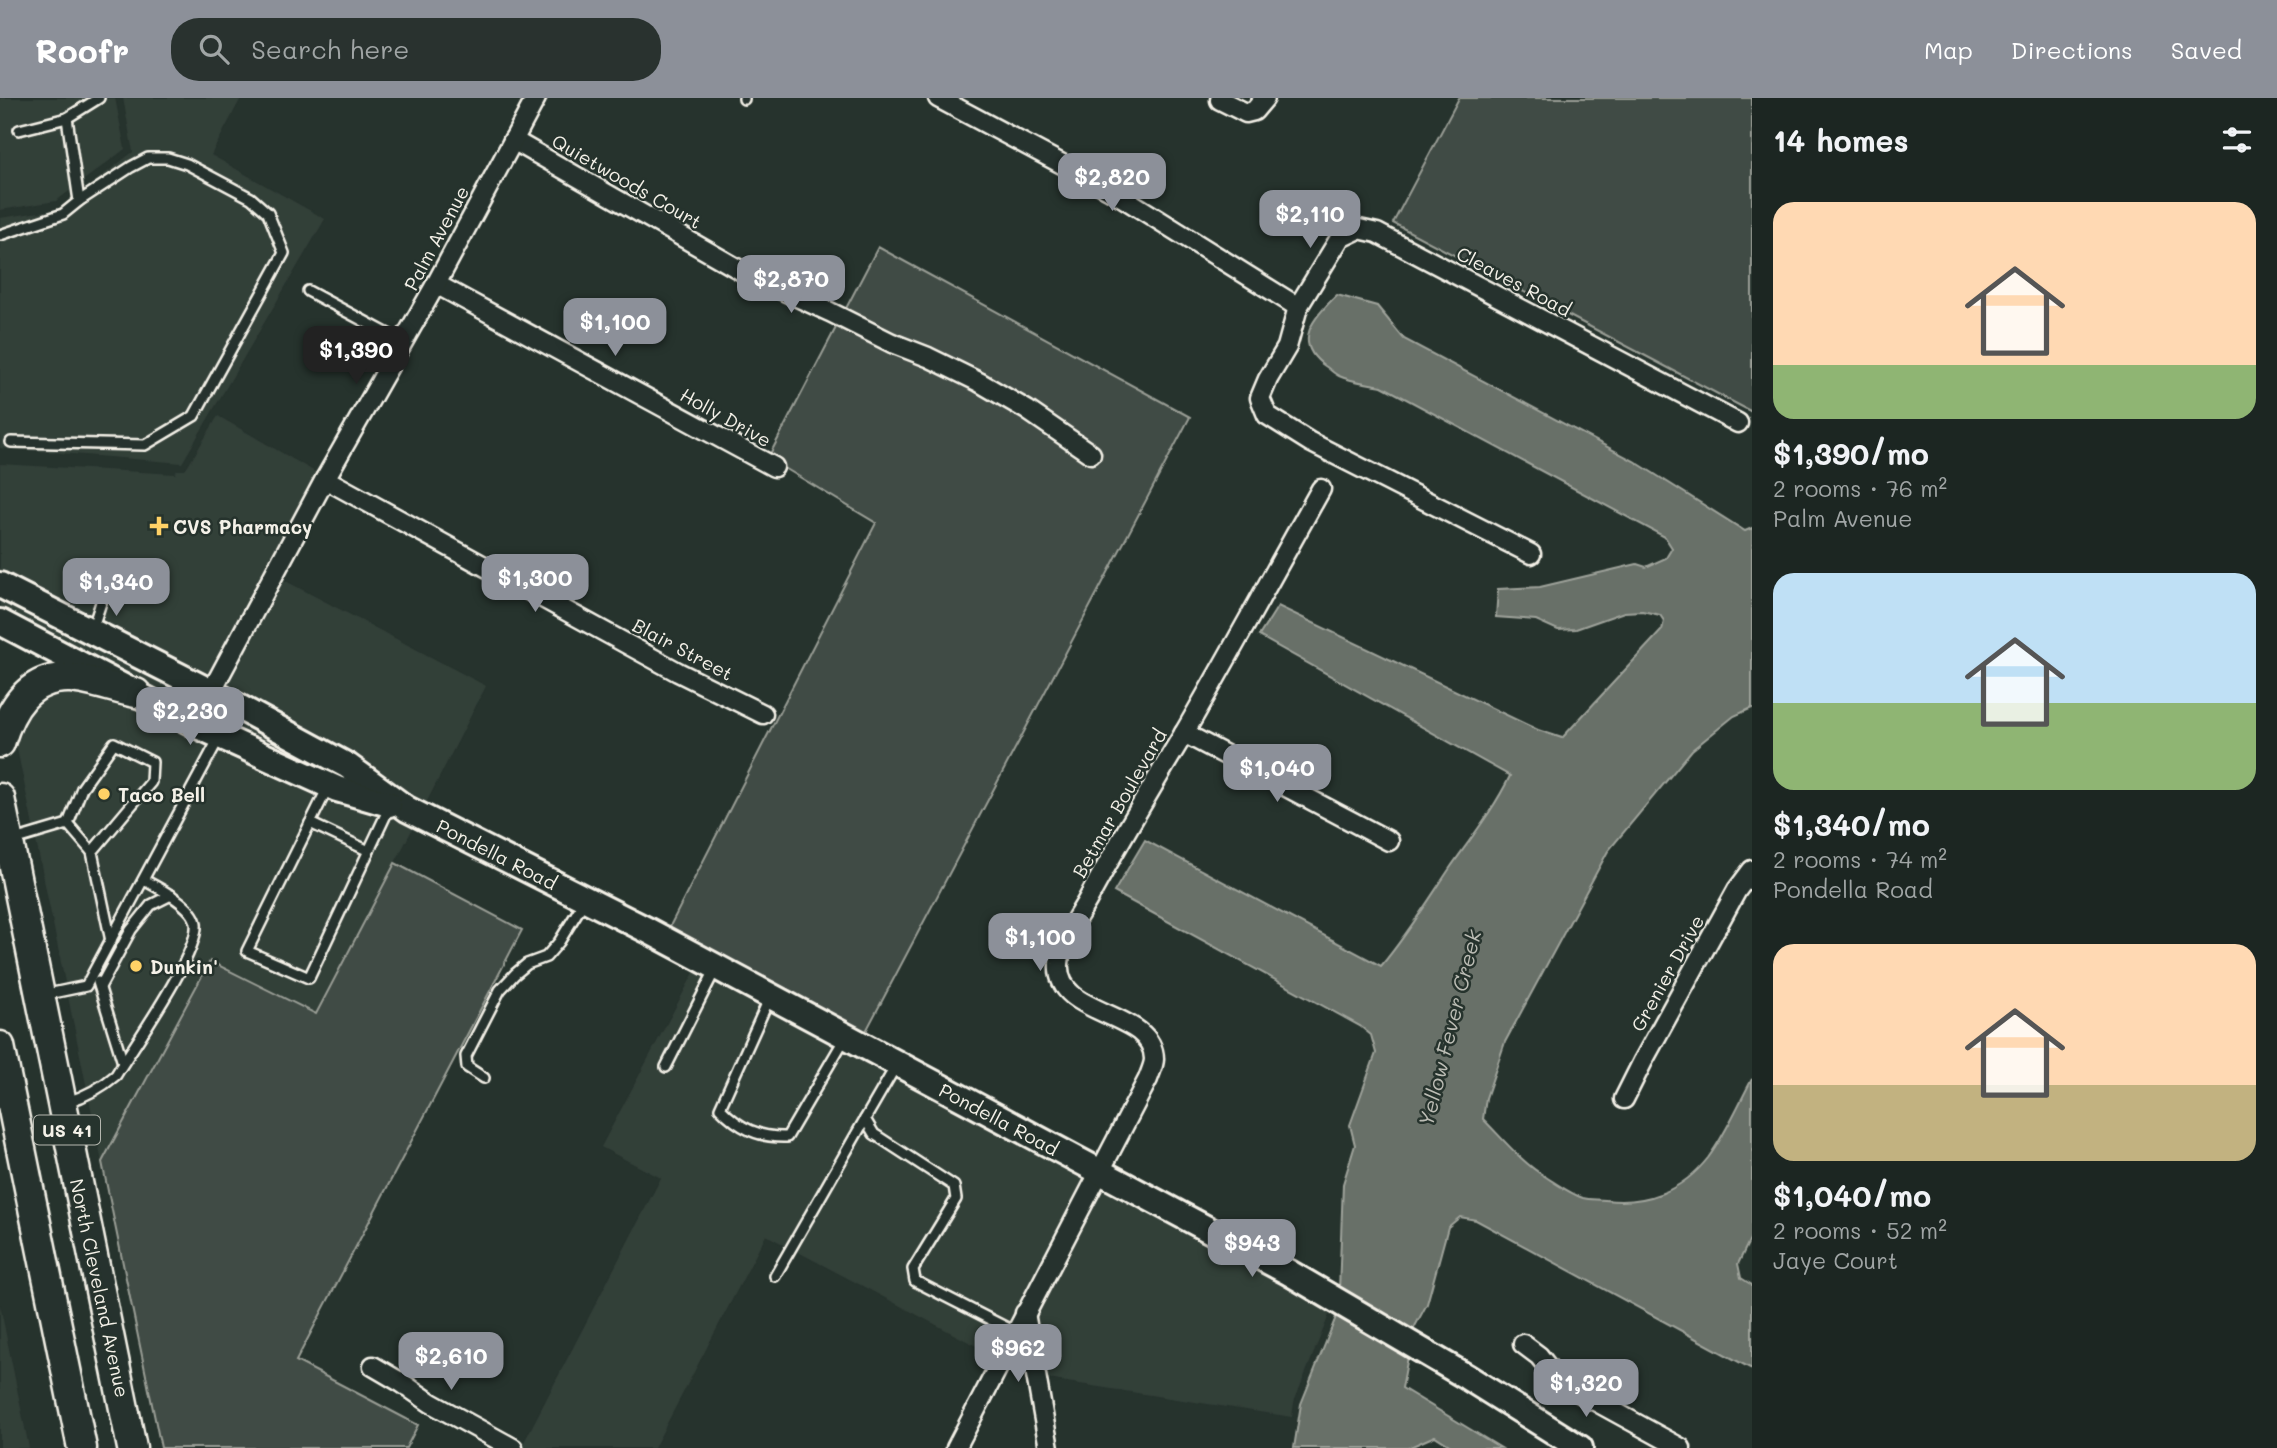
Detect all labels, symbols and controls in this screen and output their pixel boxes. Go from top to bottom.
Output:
search box [171,18,661,81]
text: Roofr [35,28,129,71]
icon: search [195,30,233,68]
text: Search here [251,32,409,66]
text: Map [1924,34,1973,65]
text: Directions [2011,34,2133,65]
text: Saved [2171,34,2242,65]
text: 14 homes [1773,120,1909,160]
icon: filters [2218,121,2256,159]
street label: Quietwoods Court [548,128,706,234]
pin: $2,820 [1055,153,1169,213]
text: $2,820 [1074,161,1150,191]
street label: Palm Avenue [398,181,474,295]
pin: $2,110 [1253,190,1367,250]
text: $2,110 [1275,198,1345,228]
street label: Cleaves Road [1452,240,1576,322]
icon: home [1952,248,2078,374]
pin: $2,870 [734,256,848,315]
text: $2,870 [753,263,829,293]
pin: $1,100 [558,299,672,358]
text: $1,100 [579,306,651,336]
pin: $1,390 [299,327,413,386]
text: $1,390 [319,334,393,364]
street label: Holly Drive [676,382,776,452]
text: $1,390/mo [1773,433,1929,473]
text: 2 rooms · 76 m² [1773,473,1947,503]
text: Palm Avenue [1773,503,1912,533]
place label: CVS Pharmacy [173,514,312,539]
marker: CVS Pharmacy [151,518,167,534]
pin: $1,300 [478,554,592,614]
pin: $1,340 [59,559,173,618]
text: $1,300 [498,562,572,592]
text: $1,340 [79,566,153,596]
street label: Blair Street [628,612,738,686]
icon: home [1952,619,2078,745]
pin: $2,230 [133,688,247,747]
text: $2,230 [152,695,228,725]
street label: Betmar Boulevard [1066,724,1172,882]
pin: $1,040 [1220,744,1334,804]
text: $1,040 [1239,752,1315,782]
place label: Taco Bell [118,782,205,807]
marker: Taco Bell [96,786,112,802]
text: $1,340/mo [1773,804,1930,844]
street label: Pondella Road [433,813,561,895]
text: 2 rooms · 74 m² [1773,844,1947,874]
text: Pondella Road [1773,874,1933,904]
street label: Grenier Drive [1625,910,1709,1036]
pin: $1,100 [983,914,1097,973]
text: $1,100 [1004,921,1076,951]
water label: Yellow Fever Creek [1412,926,1487,1129]
place label: Dunkin' [150,954,218,979]
marker: Dunkin' [128,958,144,974]
icon: home [1952,990,2078,1116]
street label: Pondella Road [935,1077,1063,1161]
road number: US 41 [34,1115,100,1144]
text: $1,040/mo [1773,1175,1931,1215]
street label: North Cleveland Avenue [65,1176,135,1400]
text: 2 rooms · 52 m² [1773,1215,1947,1245]
pin: $943 [1211,1220,1293,1279]
text: $943 [1224,1227,1280,1257]
text: Jaye Court [1773,1245,1898,1275]
pin: $962 [977,1324,1059,1384]
pin: $2,610 [394,1332,508,1392]
text: $962 [991,1332,1045,1362]
text: $2,610 [414,1340,488,1370]
pin: $1,320 [1529,1360,1643,1419]
text: $1,320 [1550,1367,1622,1397]

